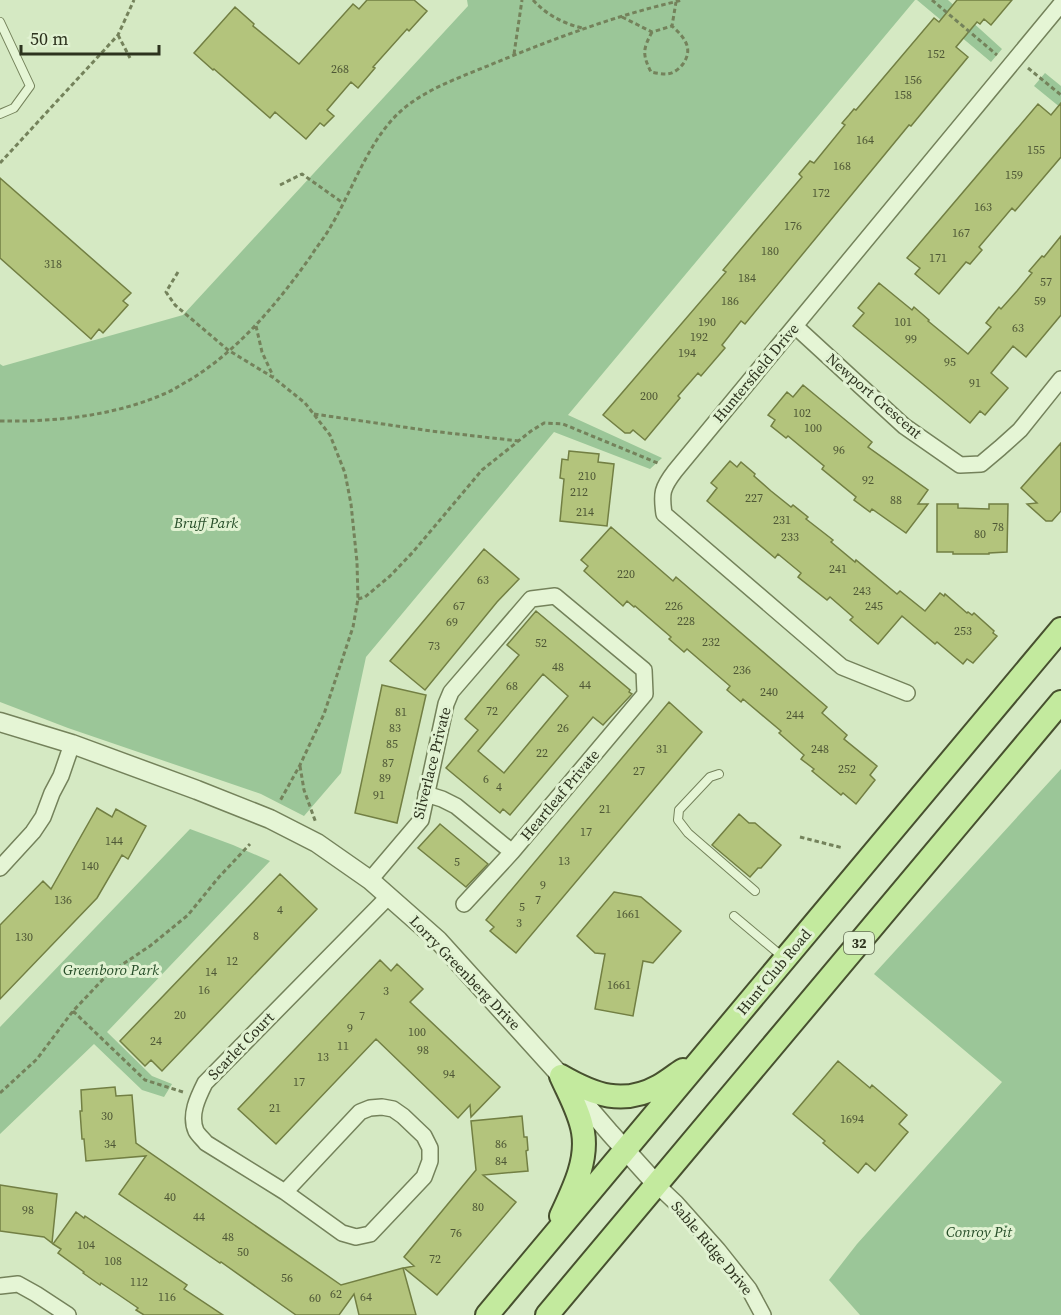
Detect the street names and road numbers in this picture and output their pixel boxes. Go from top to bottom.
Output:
street label: Huntersfield Drive [708,318,804,427]
street label: Newport Crescent [822,348,927,443]
street label: Silverlace Private [407,704,456,821]
street label: Heartleaf Private [515,744,604,845]
street label: Lorry Greenberg Drive [405,911,526,1035]
street label: Hunt Club Road [731,924,816,1019]
road number: 32 [844,932,874,954]
street label: Scarlet Court [203,1007,279,1084]
street label: Sable Ridge Drive [667,1196,758,1299]

